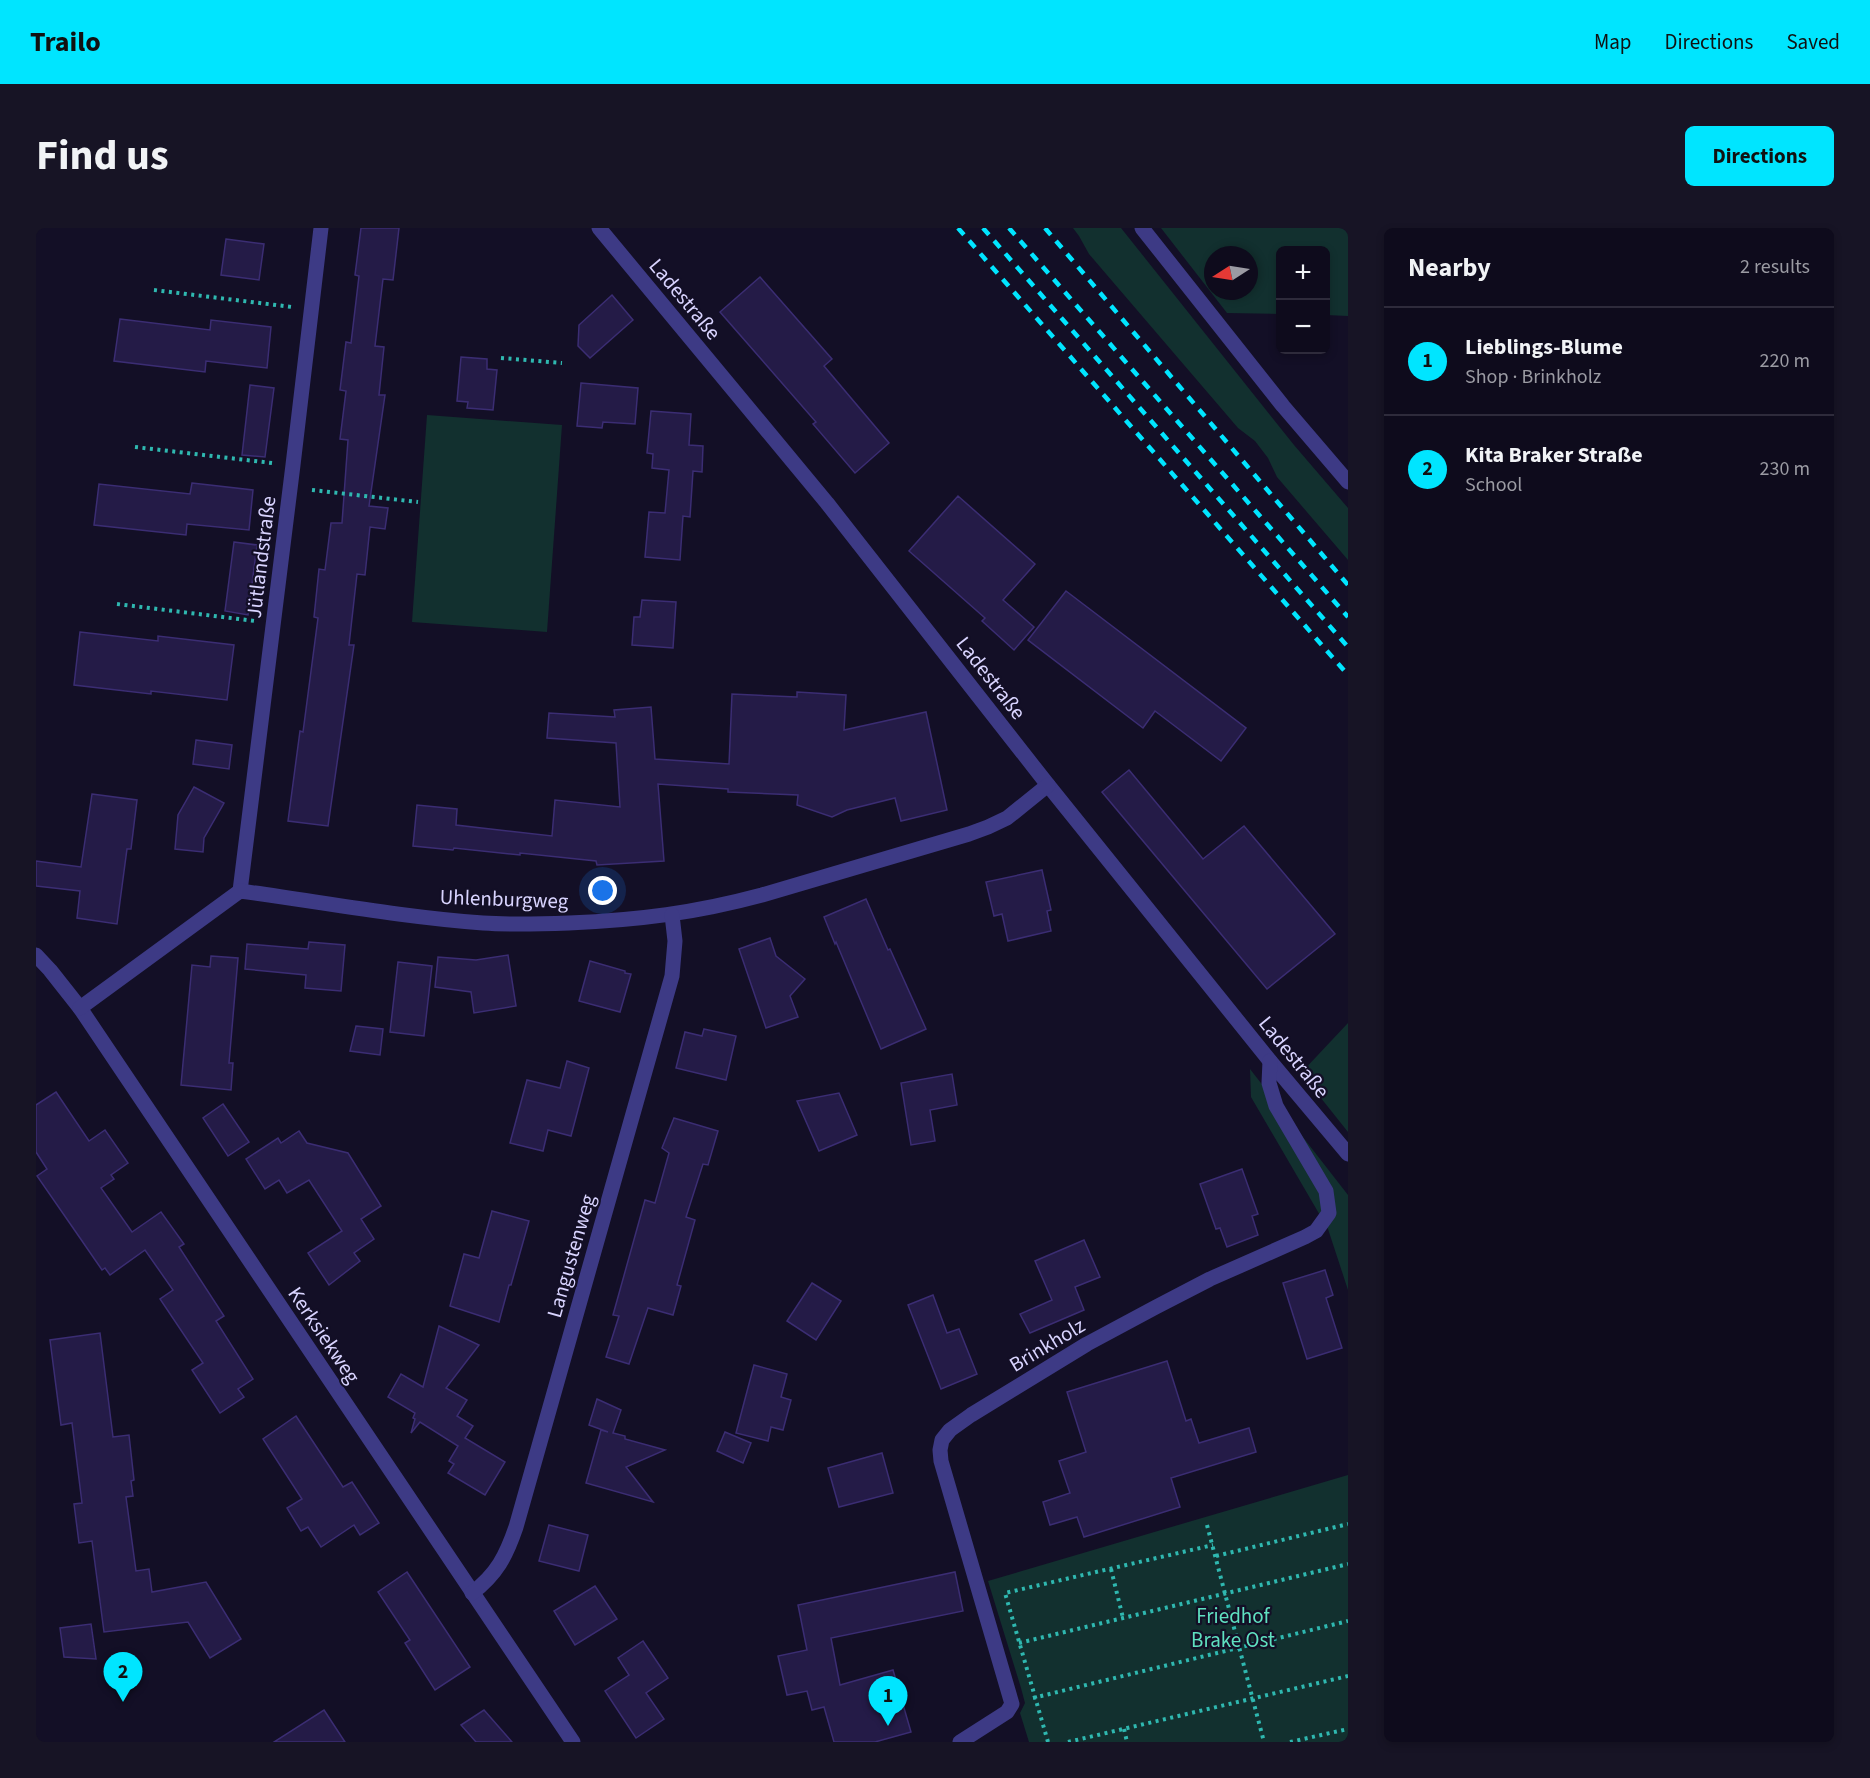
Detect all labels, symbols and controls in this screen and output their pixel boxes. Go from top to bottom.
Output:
text: Trailo [30,22,101,62]
text: Map [1594,27,1632,57]
text: Directions [1665,27,1753,57]
text: Saved [1786,27,1840,57]
text: Find us [36,126,169,186]
button: Directions [1685,126,1834,186]
north arrow [1204,246,1258,300]
map controls [1276,246,1330,354]
button: + [1276,246,1330,300]
text: Nearby [1408,249,1491,286]
street label: Ladestraße [642,252,728,346]
text: 2 results [1740,253,1810,281]
button: − [1276,300,1330,354]
text: Lieblings-Blume [1465,331,1623,363]
text: 1 [1422,347,1433,375]
text: 220 m [1760,347,1810,375]
text: Shop · Brinkholz [1465,363,1601,391]
text: Kita Braker Straße [1465,439,1643,471]
text: 2 [1422,455,1433,483]
text: 230 m [1760,455,1810,483]
text: School [1465,471,1522,499]
street label: Jütlandstraße [239,494,283,620]
street label: Ladestraße [949,630,1033,726]
your location [588,876,617,905]
street label: Uhlenburgweg [439,882,569,916]
street label: Ladestraße [1251,1009,1337,1105]
street label: Langustenweg [539,1190,603,1321]
street label: Kerksiekweg [281,1281,368,1390]
street label: Brinkholz [1003,1311,1091,1379]
park label: Friedhof Brake Ost [1191,1601,1275,1655]
pin: 2 [104,1652,142,1702]
pin: 1 [868,1676,908,1726]

